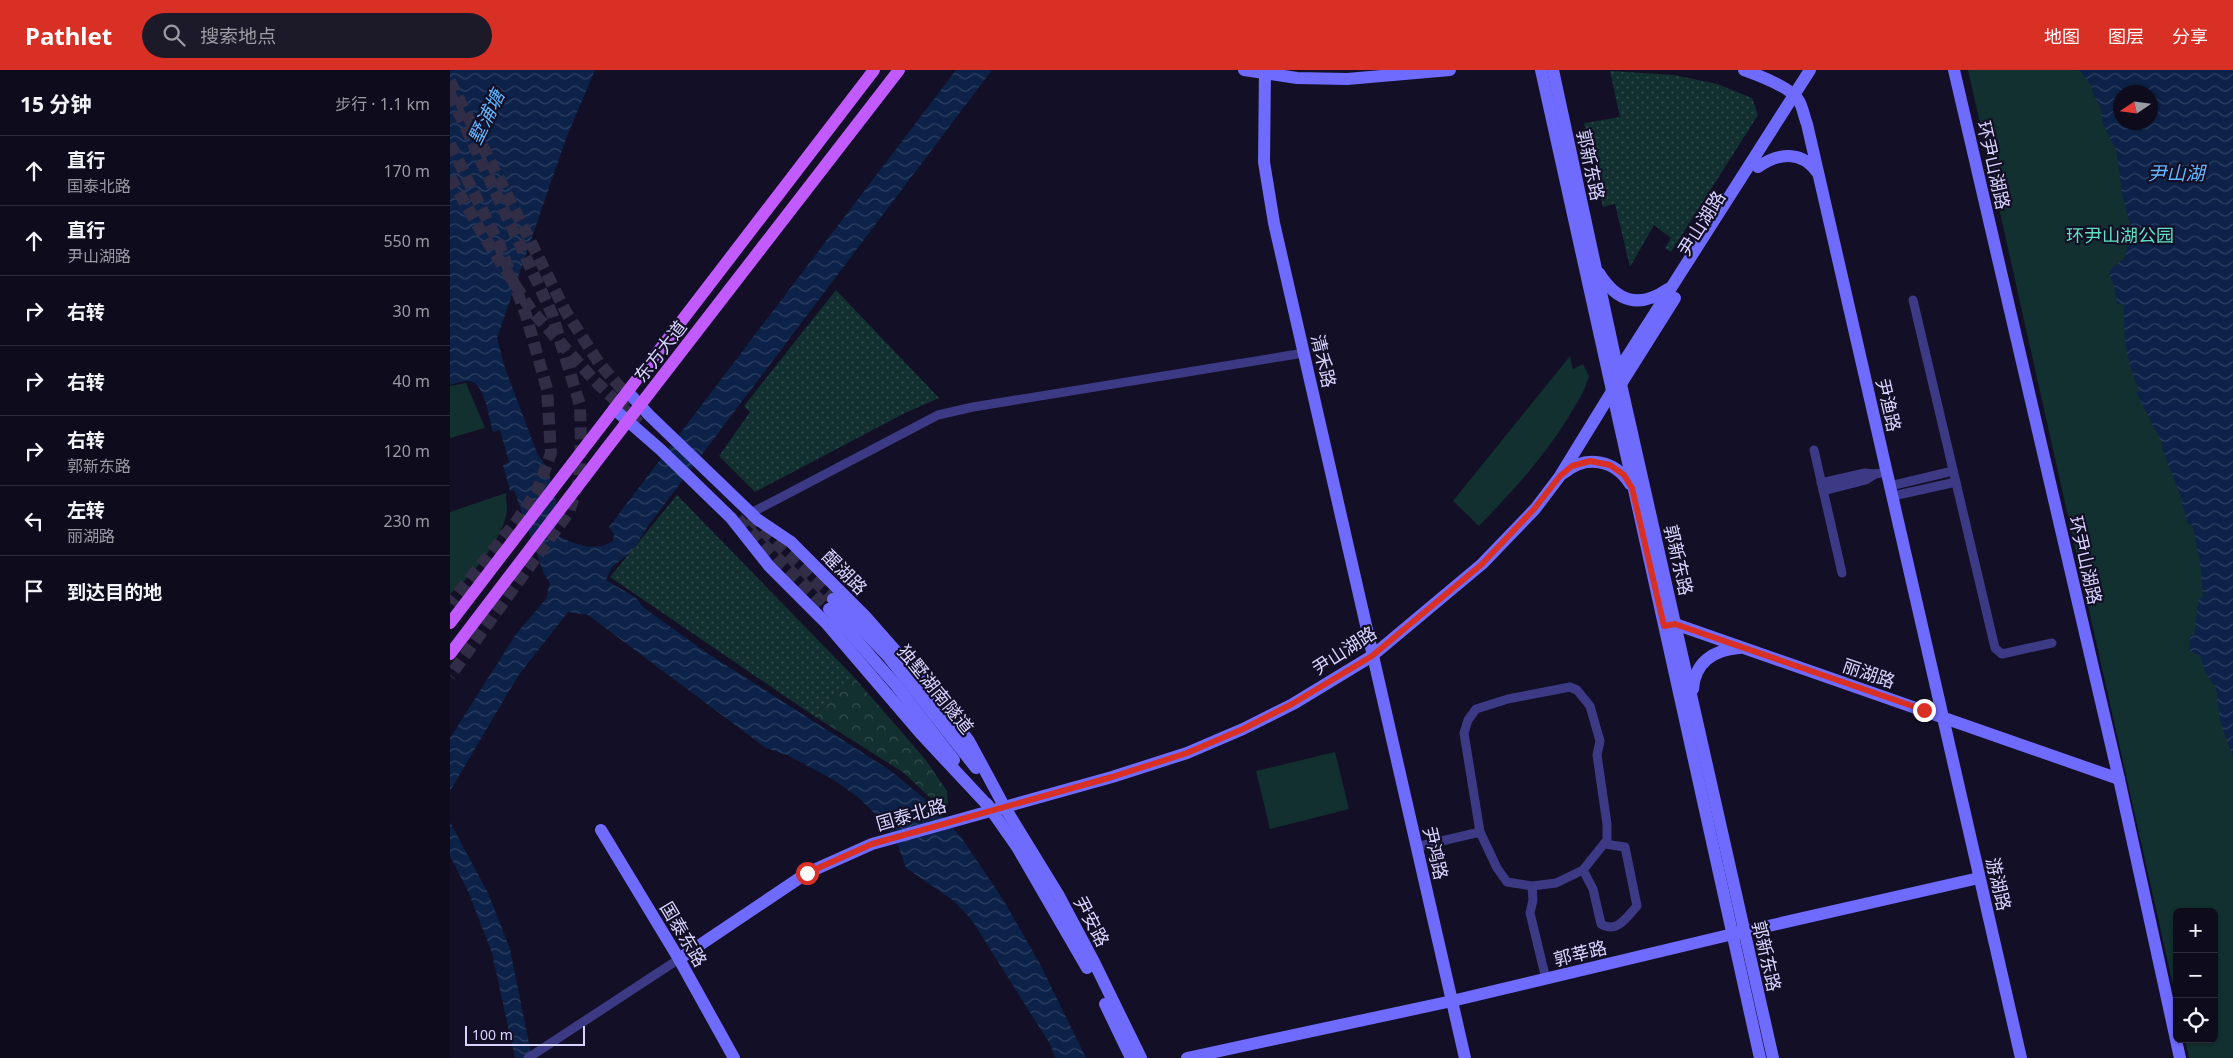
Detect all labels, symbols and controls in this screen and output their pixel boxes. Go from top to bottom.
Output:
search box [142,13,492,58]
text: Pathlet [25,19,112,52]
icon: search [160,21,188,49]
text: 搜索地点 [200,23,276,49]
text: 地图 [2044,24,2080,48]
text: 图层 [2108,24,2144,48]
text: 分享 [2172,24,2208,48]
water label: 墅浦塘 [462,83,511,148]
north arrow [2113,85,2158,130]
text: 15 分钟 [20,90,91,118]
text: 步行 · 1.1 km [335,93,430,115]
street label: 环尹山湖路 [1972,118,2016,212]
street label: 郭新东路 [1572,127,1610,203]
text: 直行 [67,147,105,173]
icon: ahead [20,157,48,185]
text: 170 m [383,160,430,182]
water label: 尹山湖 [2147,160,2207,186]
text: 国泰北路 [67,175,131,197]
street label: 尹山湖路 [1672,186,1730,260]
text: 直行 [67,217,105,243]
park label: 环尹山湖公园 [2066,223,2174,247]
icon: ahead [20,227,48,255]
text: 550 m [383,230,430,252]
text: 尹山湖路 [67,245,131,267]
icon: right [20,297,48,325]
text: 右转 [67,299,105,325]
text: 30 m [393,300,430,322]
street label: 东方大道 [628,315,692,387]
street label: 清禾路 [1306,332,1342,390]
icon: right [20,367,48,395]
text: 右转 [67,369,105,395]
text: 40 m [393,370,430,392]
street label: 尹渔路 [1871,376,1907,434]
text: 右转 [67,427,105,453]
icon: right [20,437,48,465]
text: 120 m [383,440,430,462]
text: 郭新东路 [67,455,131,477]
text: 左转 [67,497,105,523]
icon: left [20,507,48,535]
text: 230 m [383,510,430,532]
street label: 环尹山湖路 [2064,513,2108,607]
street label: 郭新东路 [1659,522,1699,598]
text: 丽湖路 [67,525,115,547]
street label: 醒湖路 [817,544,873,600]
icon: arrive [20,577,48,605]
text: 到达目的地 [67,579,162,605]
street label: 尹山湖路 [1307,620,1381,680]
street label: 独墅湖南隧道 [893,639,979,739]
street label: 丽湖路 [1840,653,1898,693]
route end [1913,699,1936,722]
street label: 国泰北路 [873,793,949,835]
street label: 尹鸿路 [1418,824,1454,882]
street label: 游湖路 [1981,855,2017,913]
route start [796,862,819,885]
street label: 尹安路 [1069,892,1115,950]
street label: 国泰东路 [655,897,713,971]
map controls [2173,908,2218,1043]
button: + [2173,908,2218,953]
street label: 郭新东路 [1747,918,1787,994]
street label: 郭莘路 [1551,935,1609,971]
button: − [2173,953,2218,998]
button: locate [2173,998,2218,1043]
scale bar [465,1023,585,1046]
text: 100 m [472,1025,513,1044]

